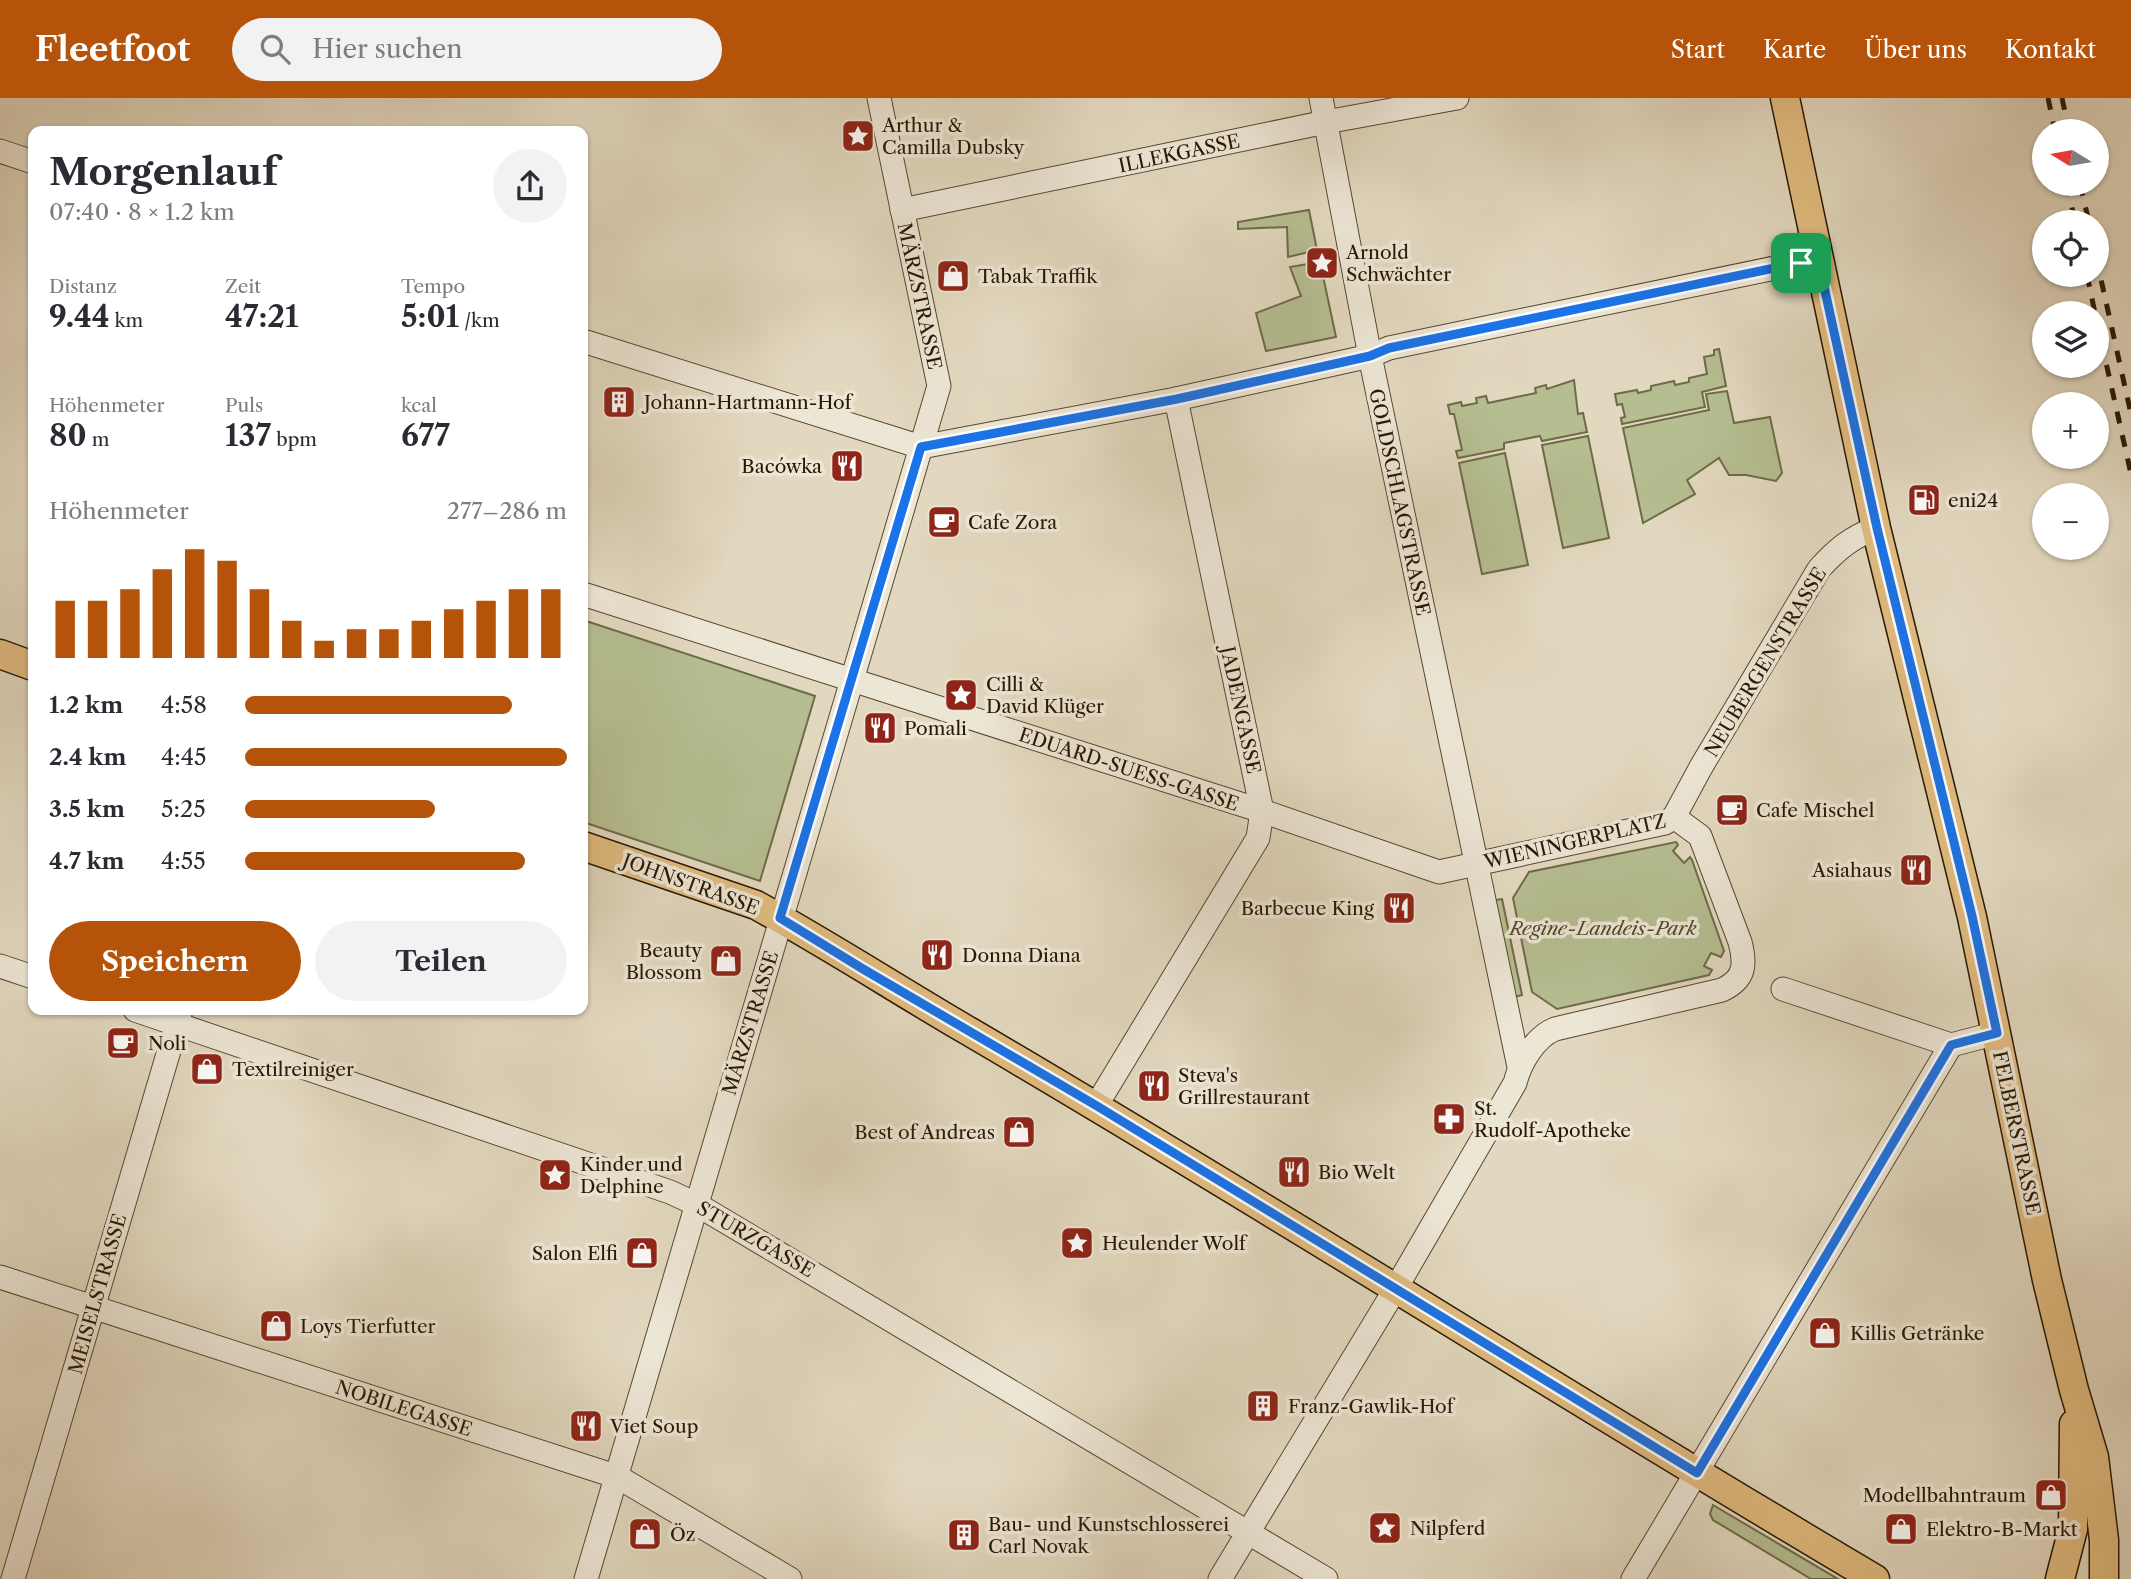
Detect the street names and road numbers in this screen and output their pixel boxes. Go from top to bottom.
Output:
street label: ILLEKGASSE [1116,129,1242,178]
street label: MÄRZSTRASSE [893,221,946,372]
street label: GOLDSCHLAGSTRASSE [1364,386,1435,618]
street label: NEUBERGENSTRASSE [1700,563,1831,761]
street label: JADENGASSE [1215,641,1265,776]
street label: EDUARD-SUESS-GASSE [1016,723,1242,816]
street label: WIENINGERPLATZ [1481,809,1669,874]
street label: JOHNSTRASSE [617,848,762,920]
street label: MÄRZSTRASSE [718,948,783,1098]
street label: FELBERSTRASSE [1988,1049,2045,1217]
street label: STURZGASSE [693,1196,819,1282]
street label: MEISELSTRASSE [64,1211,131,1377]
street label: NOBILEGASSE [333,1376,475,1441]

